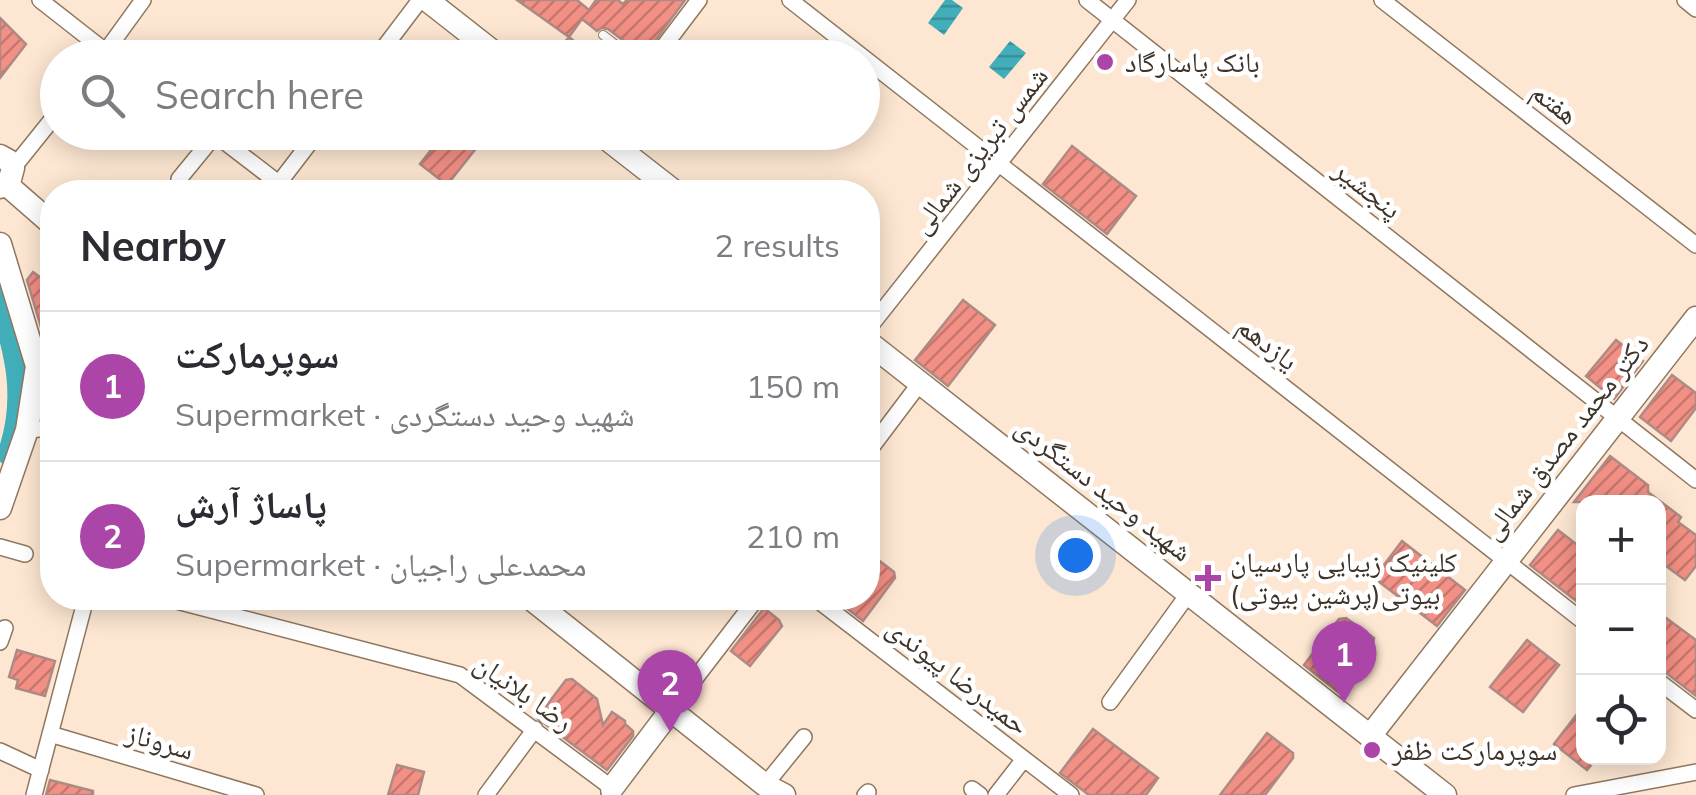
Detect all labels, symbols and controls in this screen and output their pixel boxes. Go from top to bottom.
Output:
search box [40,40,880,150]
place label: بانک پاسارگاد [1125,44,1260,79]
marker: بانک پاسارگاد [1094,51,1116,73]
street label: شمس تبریزی شمالی [902,59,1056,241]
icon: search [75,68,130,123]
text: Search here [155,71,364,119]
street label: هفتم [1524,73,1586,133]
street label: پنجشیر [1327,151,1409,226]
text: Nearby [80,219,226,272]
text: 2 results [715,225,840,265]
street label: یازدهم [1229,308,1306,379]
street label: دکتر محمد مصدق شمالی [1474,327,1656,547]
text: سوپرمارکت [175,330,339,378]
text: 1 [103,366,122,406]
text: 150 m [746,366,840,406]
text: Supermarket · شهید وحید دستگردی [175,394,634,434]
street label: شهید وحید دستگردی [1009,409,1200,568]
text: پاساژ آرش [175,480,327,528]
map controls [1576,495,1666,765]
button: + [1576,495,1666,585]
text: 2 [103,516,122,556]
text: 210 m [746,516,840,556]
your location [1050,530,1101,581]
text: Supermarket · محمدعلی راجیان [175,544,587,584]
place label: کلینیک زیبایی پارسیان بیوتی(پرشین بیوتی) [1230,544,1458,612]
marker: کلینیک زیبایی پارسیان بیوتی(پرشین بیوتی) [1195,565,1221,591]
button: − [1576,585,1666,675]
street label: حمیدرضا پیوندی [880,609,1036,742]
pin: 1 [1312,620,1376,703]
street label: رضا بلانیان [468,645,581,738]
pin: 2 [638,650,702,732]
button: locate [1576,675,1666,765]
street label: سروناز [121,714,198,767]
place label: سوپرمارکت ظفر [1391,732,1558,767]
marker: سوپرمارکت ظفر [1361,739,1383,761]

